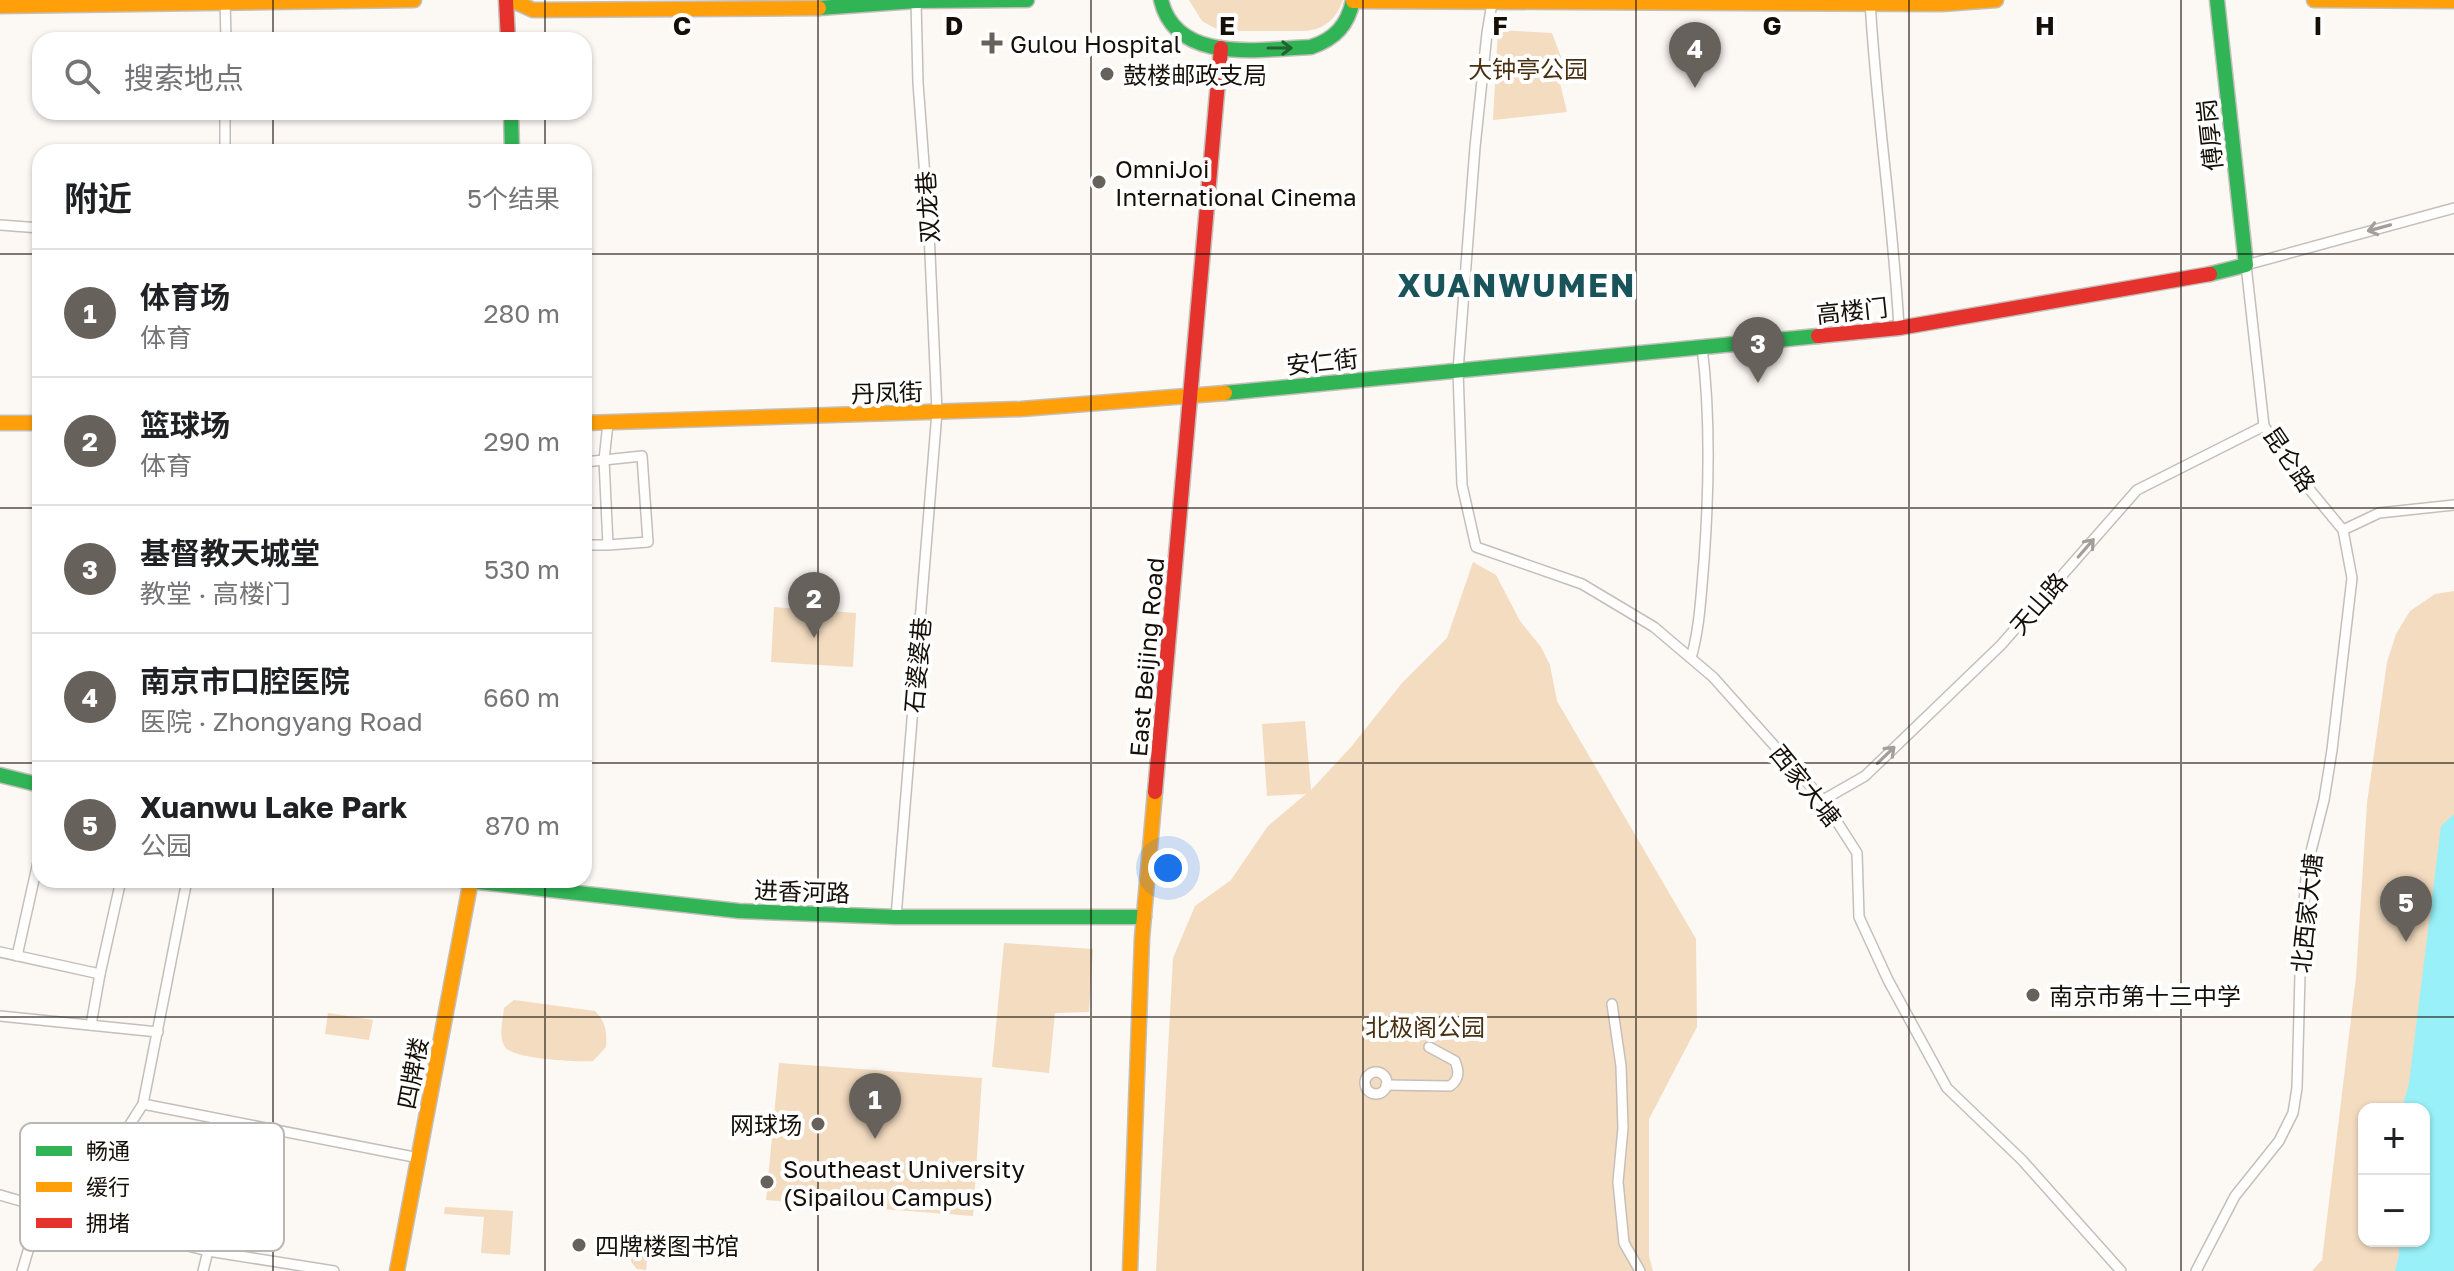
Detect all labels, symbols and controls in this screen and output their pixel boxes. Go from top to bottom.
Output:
text: C [673,10,691,41]
text: D [945,10,963,41]
text: E [1219,10,1235,41]
text: F [1492,10,1508,41]
text: G [1762,10,1782,41]
text: H [2035,10,2055,41]
text: I [2314,10,2322,41]
pin: 4 [1669,22,1721,88]
place label: Gulou Hospital [1010,29,1181,58]
search box [32,32,592,120]
marker: Gulou Hospital [981,32,1003,54]
one-way arrow [1266,40,1293,56]
icon: search [60,54,104,98]
park label: 大钟亭公园 [1468,54,1588,83]
text: 搜索地点 [124,60,244,96]
place label: 鼓楼邮政支局 [1123,60,1267,89]
marker: 鼓楼邮政支局 [1098,65,1116,83]
street label: 傅厚岗 [2191,98,2227,172]
place label: OmniJoi International Cinema [1115,154,1357,211]
street label: 双龙巷 [910,170,944,244]
marker: OmniJoi International Cinema [1090,173,1108,191]
text: 附近 [64,178,132,218]
text: 5个结果 [467,183,560,214]
one-way arrow [2366,221,2392,236]
district label: XUANWUMEN [1398,266,1636,304]
text: 体育场 [140,279,230,315]
street label: 高楼门 [1815,292,1889,328]
text: 1 [83,298,97,329]
text: 280 m [483,298,560,329]
pin: 3 [1732,317,1784,383]
text: 体育 [140,322,192,353]
street label: 安仁街 [1285,343,1359,379]
street label: 丹凤街 [851,376,923,408]
text: 篮球场 [140,407,230,443]
street label: 昆仑路 [2258,421,2322,497]
text: 2 [82,426,98,457]
text: 290 m [484,426,560,457]
text: 体育 [140,450,192,481]
text: 基督教天城堂 [140,535,320,571]
one-way arrow [2077,539,2095,559]
text: 3 [82,554,98,585]
text: 530 m [484,554,560,585]
street label: East Beijing Road [1123,556,1169,758]
street label: 天山路 [2003,566,2073,640]
pin: 2 [788,572,840,638]
text: 教堂 · 高楼门 [140,578,291,609]
street label: 石婆婆巷 [898,616,936,714]
text: 南京市口腔医院 [140,663,350,699]
text: 4 [82,682,98,713]
text: 660 m [483,682,560,713]
text: 医院 · Zhongyang Road [140,706,423,737]
street label: 西家大塘 [1765,739,1847,831]
one-way arrow [1876,746,1896,765]
text: Xuanwu Lake Park [140,789,407,825]
text: 5 [82,810,98,841]
text: 870 m [485,810,560,841]
text: 公园 [140,830,192,861]
your location [1148,848,1188,888]
street label: 北西家大塘 [2285,852,2327,974]
street label: 进香河路 [754,875,850,907]
pin: 5 [2380,876,2432,942]
place label: 南京市第十三中学 [2049,981,2241,1010]
marker: 南京市第十三中学 [2024,986,2042,1004]
park label: 北极阁公园 [1365,1012,1485,1041]
street label: 四牌楼 [391,1035,433,1111]
pin: 1 [849,1073,901,1139]
map controls [2358,1103,2430,1247]
button: + [2358,1103,2430,1175]
place label: 网球场 [730,1110,802,1139]
marker: 网球场 [809,1115,827,1133]
legend [20,1123,284,1251]
text: 畅通 [86,1137,130,1164]
place label: Southeast University (Sipailou Campus) [783,1154,1025,1211]
text: 缓行 [86,1173,130,1200]
marker: Southeast University (Sipailou Campus) [758,1173,776,1191]
button: − [2358,1175,2430,1247]
text: 拥堵 [86,1209,130,1236]
place label: 四牌楼图书馆 [595,1231,739,1260]
marker: 四牌楼图书馆 [570,1236,588,1254]

